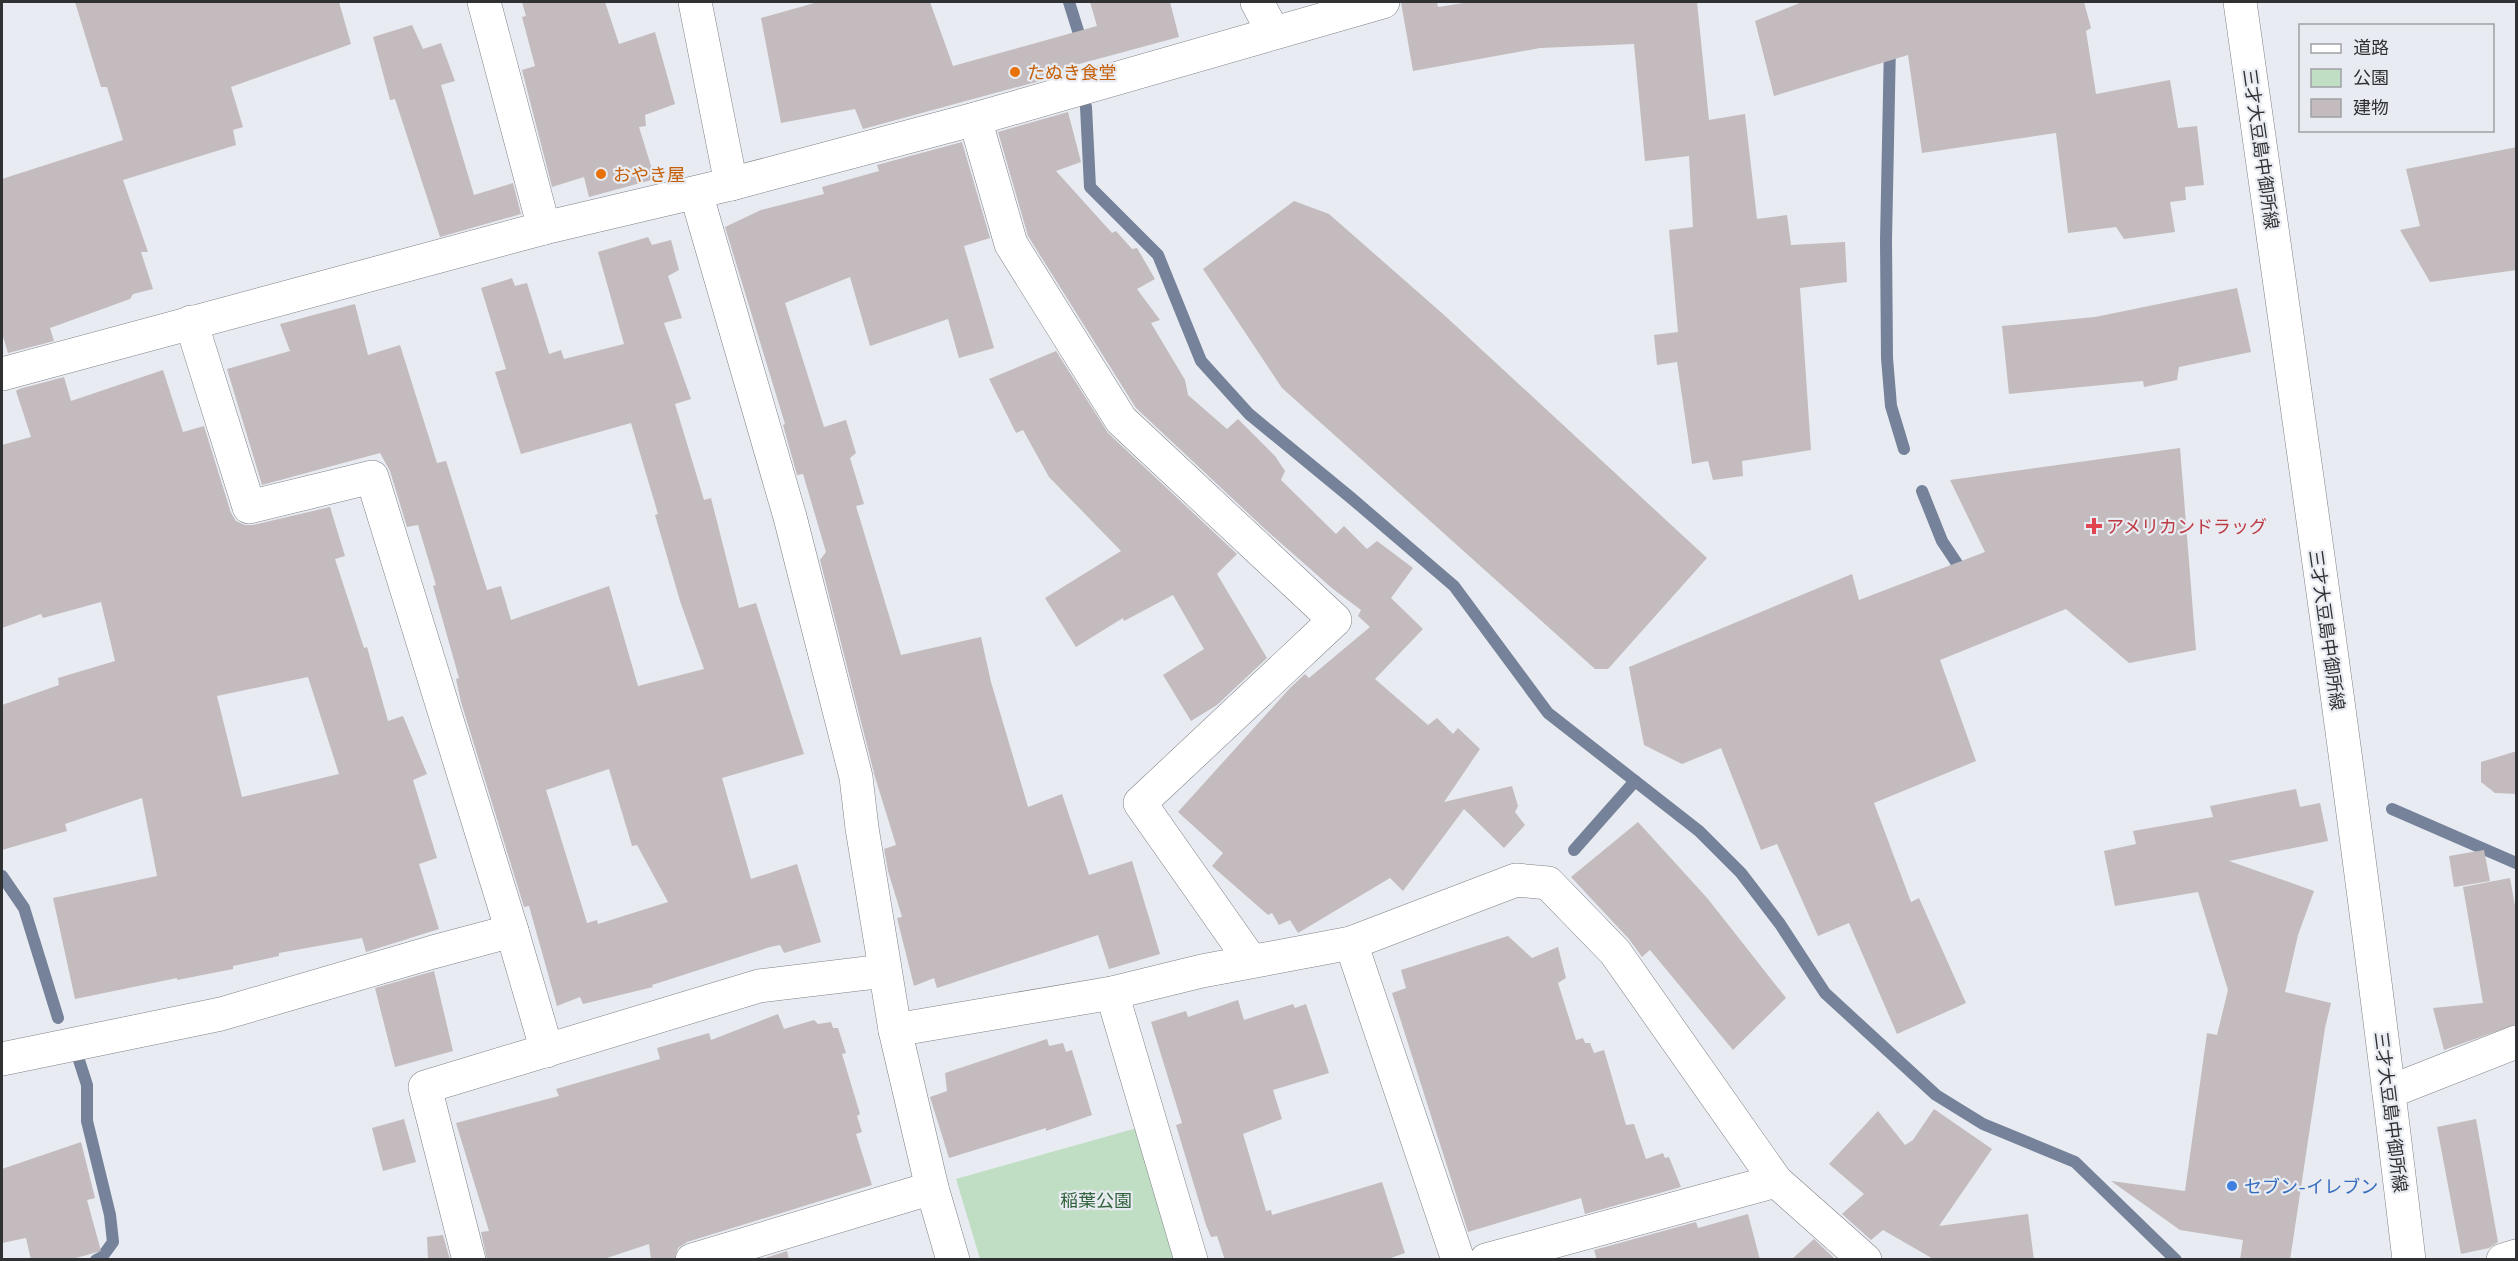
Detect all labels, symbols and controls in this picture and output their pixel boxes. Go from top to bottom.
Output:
legend [2299,24,2494,132]
text: 道路 [2353,36,2389,59]
place label: たぬき食堂 [1027,61,1117,84]
marker: たぬき食堂 [1008,65,1022,79]
text: 公園 [2353,66,2389,89]
street label: 三才大豆島中御所線 [2238,67,2284,231]
text: 建物 [2353,96,2389,119]
place label: おやき屋 [613,163,685,186]
marker: おやき屋 [594,167,608,181]
place label: アメリカンドラッグ [2106,515,2267,538]
marker: アメリカンドラッグ [2087,519,2101,533]
street label: 三才大豆島中御所線 [2304,548,2350,712]
street label: 三才大豆島中御所線 [2370,1030,2412,1194]
place label: セブン-イレブン [2244,1175,2378,1198]
marker: セブン-イレブン [2225,1179,2239,1193]
park label: 稲葉公園 [1060,1189,1132,1212]

